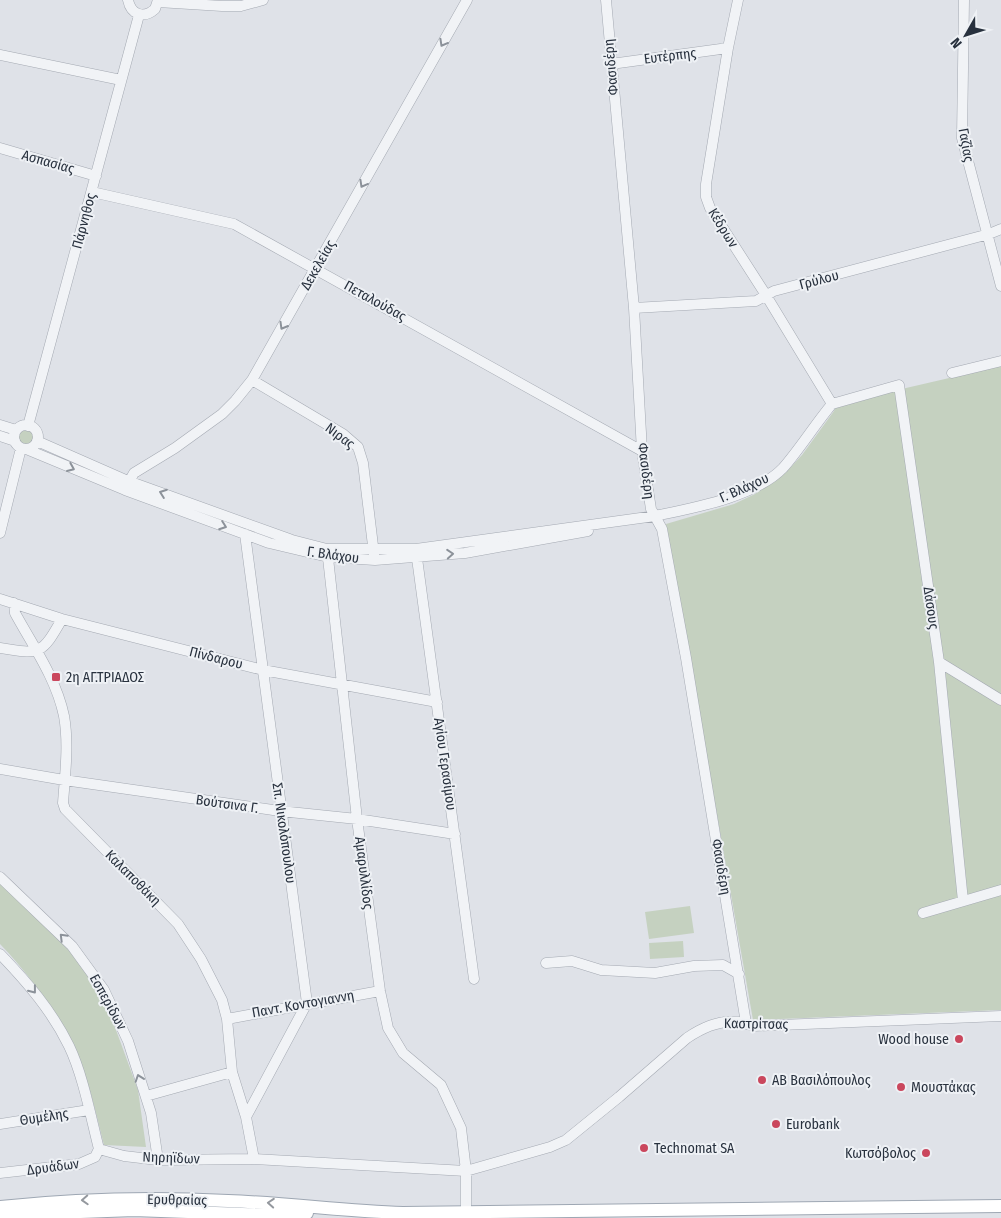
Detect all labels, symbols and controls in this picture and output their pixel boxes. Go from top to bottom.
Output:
north arrow [941,10,991,60]
text: N [947,34,966,51]
one-way arrow [439,37,449,46]
street label: Φασιδέρη [600,38,622,96]
street label: Ευτέρπης [643,44,697,68]
street label: Γαζίας [955,127,977,163]
street label: Ασπασίας [20,146,76,178]
one-way arrow [360,179,370,188]
street label: Πάρνηθος [68,191,100,251]
street label: Κέδρων [704,205,742,251]
street label: Δεκελείας [297,237,339,293]
street label: Γρύλου [797,267,841,293]
street label: Πεταλούδας [341,277,409,325]
one-way arrow [280,320,290,329]
street label: Νιρας [322,419,358,453]
street label: Φασιδέρη [634,442,658,500]
one-way arrow [66,461,75,472]
street label: Γ. Βλάχου [717,470,771,506]
one-way arrow [159,489,167,499]
one-way arrow [218,520,227,530]
street label: Γ. Βλάχου [306,543,360,567]
one-way arrow [447,549,455,560]
street label: Δάσους [920,586,942,630]
street label: Πίνδαρου [187,643,245,673]
place label: 2η ΑΓ.ΤΡΙΑΔΟΣ [66,669,144,686]
marker: 2η ΑΓ.ΤΡΙΑΔΟΣ [50,671,62,683]
street label: Αγίου Γερασίμου [430,717,460,811]
street label: Σπ. Νικολόπουλου [269,782,299,884]
street label: Βούτσινα Γ. [195,791,259,817]
street label: Αμαρυλλίδος [351,836,377,910]
street label: Φασιδέρη [708,838,734,896]
street label: Καλαποθάκη [102,847,164,909]
one-way arrow [60,934,69,943]
street label: Εσπερίδων [86,971,130,1033]
one-way arrow [27,984,35,993]
street label: Παντ. Κοντογιαννη [251,987,355,1021]
street label: Καστρίτσας [724,1015,788,1033]
place label: Wood house [878,1031,949,1048]
marker: Wood house [953,1033,965,1045]
place label: ΑΒ Βασιλόπουλος [772,1072,871,1089]
marker: ΑΒ Βασιλόπουλος [756,1074,768,1086]
one-way arrow [135,1075,145,1083]
place label: Μουστάκας [911,1079,976,1096]
marker: Μουστάκας [895,1081,907,1093]
street label: Θυμέλης [19,1105,70,1129]
place label: Eurobank [786,1116,840,1133]
marker: Eurobank [770,1118,782,1130]
place label: Technomat SA [654,1140,735,1157]
marker: Technomat SA [638,1142,650,1154]
place label: Κωτσόβολος [845,1145,916,1162]
marker: Κωτσόβολος [920,1147,932,1159]
street label: Νηρηϊδων [142,1149,200,1167]
street label: Δρυάδων [26,1155,80,1179]
street label: Ερυθραίας [147,1191,207,1209]
one-way arrow [81,1195,89,1206]
one-way arrow [266,1198,274,1209]

